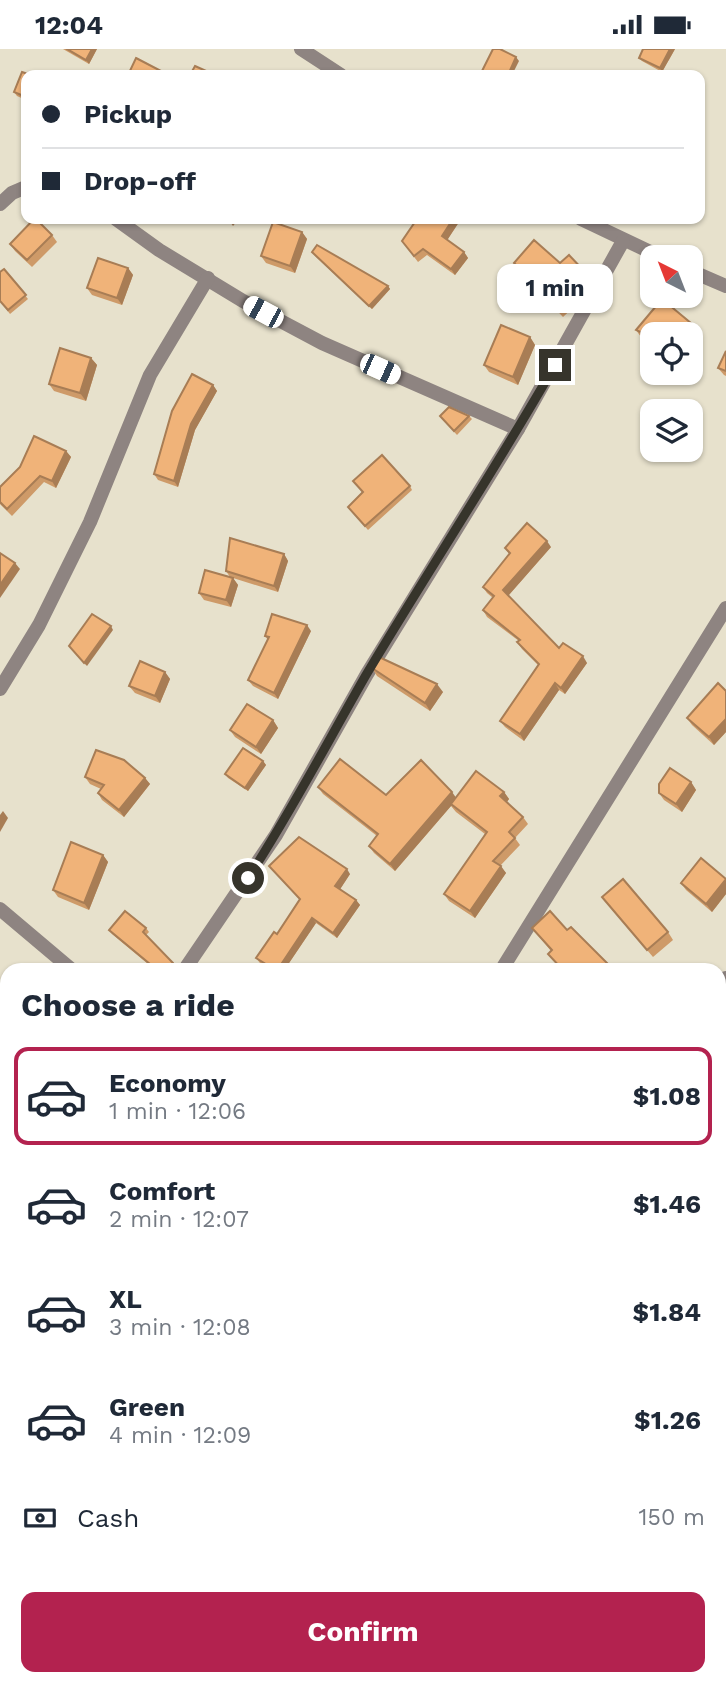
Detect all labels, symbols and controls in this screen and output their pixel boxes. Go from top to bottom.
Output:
text: 12:04 [35,10,103,40]
text: Pickup [84,99,172,129]
text: Drop-off [84,166,196,196]
north arrow [640,245,704,308]
map controls [640,245,703,462]
callout: 1 min [497,264,613,313]
text: 1 min [525,275,585,302]
car [240,293,287,331]
button: locate [640,322,703,385]
route end [539,349,571,381]
car [357,351,404,387]
button: layers [640,399,703,462]
route start [232,862,264,894]
text: Choose a ride [21,986,235,1024]
icon: car [25,1065,88,1128]
text: Economy [109,1068,226,1098]
text: $1.08 [633,1081,701,1111]
text: 1 min · 12:06 [109,1098,246,1125]
icon: car [25,1173,88,1236]
text: Comfort [109,1176,215,1206]
text: $1.46 [633,1189,701,1219]
text: 2 min · 12:07 [109,1206,249,1233]
icon: car [25,1281,88,1344]
text: XL [109,1284,142,1314]
text: $1.84 [632,1297,701,1327]
text: 3 min · 12:08 [109,1314,251,1341]
icon: car [25,1389,88,1452]
text: Green [109,1392,185,1422]
text: $1.26 [634,1405,701,1435]
text: 4 min · 12:09 [109,1422,251,1449]
icon: cash [21,1499,59,1537]
text: Cash [77,1503,139,1533]
text: 150 m [639,1504,705,1531]
button: Confirm [21,1592,705,1672]

